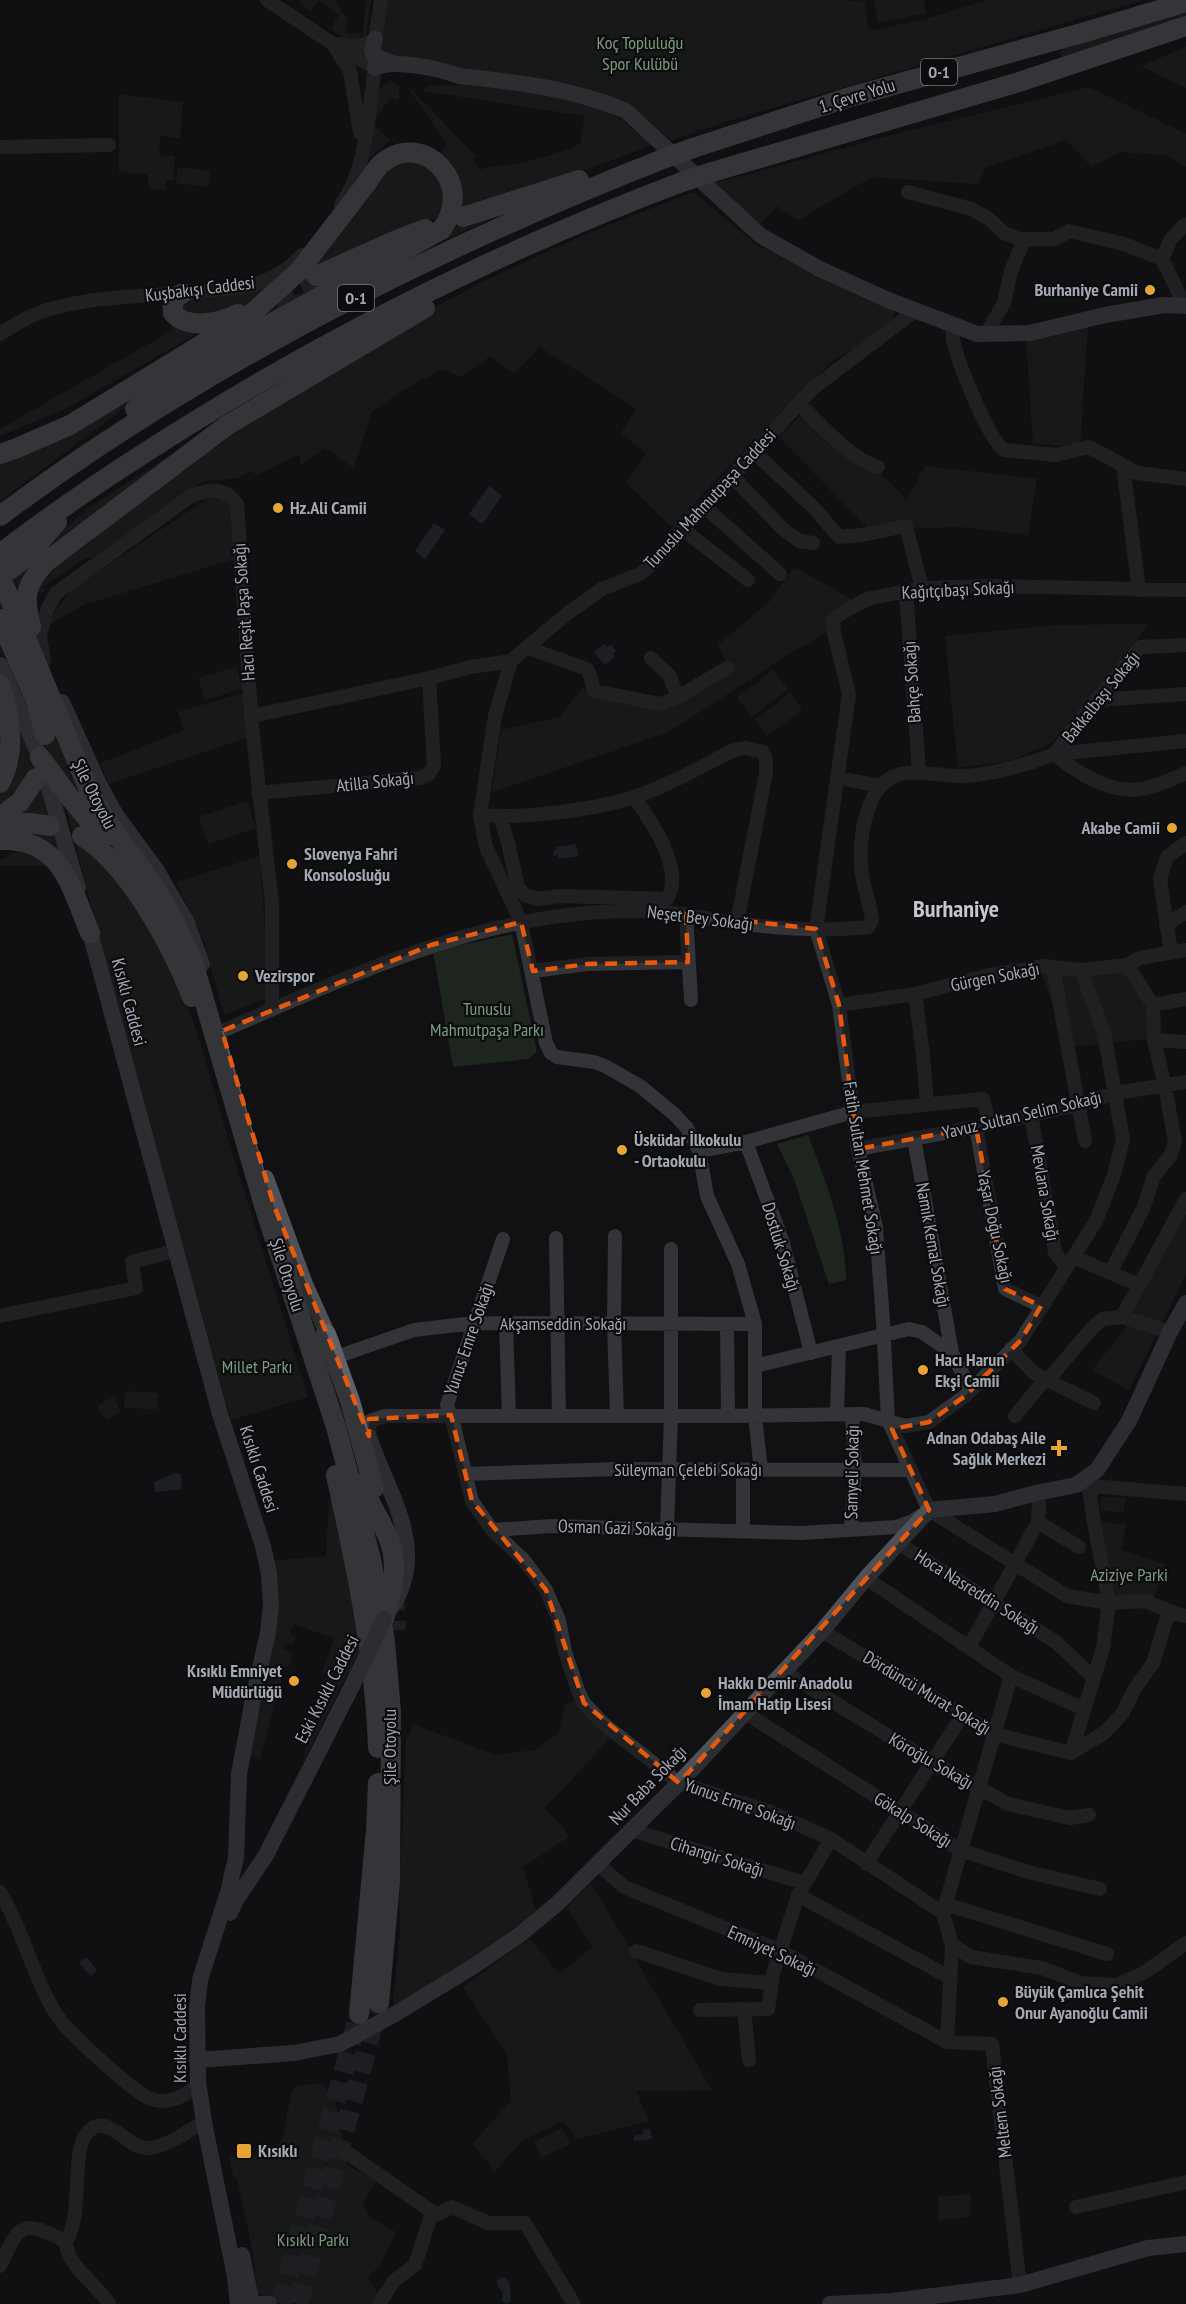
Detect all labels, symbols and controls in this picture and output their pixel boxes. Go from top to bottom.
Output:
park label: Koç Topluluğu Spor Kulübü [597,31,683,75]
road number: O-1 [921,59,957,85]
street label: 1. Çevre Yolu [816,73,898,118]
street label: Kuşbakışı Caddesi [144,270,256,307]
place label: Burhaniye Camii [1034,278,1138,301]
marker: Burhaniye Camii [1143,283,1157,297]
road number: O-1 [338,285,374,311]
street label: Tunuslu Mahmutpaşa Caddesi [639,424,781,574]
place label: Hz.Ali Camii [290,496,367,519]
marker: Hz.Ali Camii [271,501,285,515]
street label: Hacı Reşit Paşa Sokağı [227,542,260,682]
street label: Kağıtçıbaşı Sokağı [901,575,1015,604]
street label: Bahçe Sokağı [897,640,926,724]
street label: Bakkalbaşı Sokağı [1057,646,1145,747]
street label: Şile Otoyolu [67,755,122,833]
street label: Atilla Sokağı [335,766,415,797]
place label: Akabe Camii [1080,816,1160,839]
marker: Akabe Camii [1165,821,1179,835]
place label: Slovenya Fahri Konsolosluğu [304,842,398,886]
marker: Slovenya Fahri Konsolosluğu [285,857,299,871]
district label: Burhaniye [913,893,999,924]
street label: Neşet Bey Sokağı [646,900,754,935]
street label: Kısıklı Caddesi [107,955,152,1048]
street label: Gürgen Sokağı [949,957,1041,996]
place label: Vezirspor [254,964,315,987]
marker: Vezirspor [236,969,250,983]
park label: Tunuslu Mahmutpaşa Parkı [430,997,544,1041]
street label: Fatih Sultan Mehmet Sokağı [838,1080,889,1256]
street label: Yavuz Sultan Selim Sokağı [940,1085,1104,1144]
place label: Üsküdar İlkokulu - Ortaokulu [634,1128,741,1172]
marker: Üsküdar İlkokulu - Ortaokulu [615,1143,629,1157]
street label: Mevlana Sokağı [1026,1143,1065,1243]
street label: Yaşar Doğu Sokağı [972,1169,1019,1285]
street label: Namık Kemal Sokağı [911,1180,956,1309]
street label: Dostluk Sokağı [757,1200,806,1294]
street label: Şile Otoyolu [265,1235,310,1314]
street label: Yunus Emre Sokağı [439,1280,499,1398]
street label: Akşamseddin Sokağı [500,1312,626,1335]
place label: Hacı Harun Ekşi Camii [935,1348,1004,1392]
park label: Millet Parkı [222,1355,292,1378]
marker: Hacı Harun Ekşi Camii [916,1363,930,1377]
street label: Kısıklı Caddesi [235,1423,284,1515]
street label: Samyeli Sokağı [839,1425,864,1519]
place label: Adnan Odabaş Aile Sağlık Merkezi [926,1426,1046,1470]
marker: Adnan Odabaş Aile Sağlık Merkezi [1050,1439,1068,1457]
street label: Süleyman Çelebi Sokağı [614,1458,762,1481]
street label: Osman Gazi Sokağı [558,1514,676,1541]
street label: Hoca Nasreddin Sokağı [911,1544,1044,1639]
park label: Aziziye Parki [1090,1563,1168,1586]
street label: Eski Kısıklı Caddesi [289,1631,364,1747]
street label: Dördüncü Murat Sokağı [859,1645,995,1740]
place label: Kısıklı Emniyet Müdürlüğü [187,1659,283,1703]
place label: Hakkı Demir Anadolu İmam Hatip Lisesi [718,1671,852,1715]
marker: Kısıklı Emniyet Müdürlüğü [287,1674,301,1688]
marker: Hakkı Demir Anadolu İmam Hatip Lisesi [699,1686,713,1700]
street label: Şile Otoyolu [378,1709,401,1785]
street label: Köroğlu Sokağı [885,1727,978,1794]
street label: Nur Baba Sokağı [604,1740,691,1829]
street label: Yunus Emre Sokağı [681,1773,799,1834]
street label: Gökalp Sokağı [870,1787,957,1853]
street label: Cihangir Sokağı [667,1831,767,1882]
street label: Emniyet Sokağı [724,1920,820,1981]
place label: Büyük Çamlıca Şehit Onur Ayanoğlu Camii [1015,1980,1148,2024]
street label: Kısıklı Caddesi [168,1993,191,2083]
marker: Büyük Çamlıca Şehit Onur Ayanoğlu Camii [996,1995,1010,2009]
street label: Meltem Sokağı [982,2065,1017,2159]
place label: Kısıklı [258,2139,298,2162]
marker: Kısıklı [235,2142,253,2160]
park label: Kısıklı Parkı [277,2228,349,2251]

